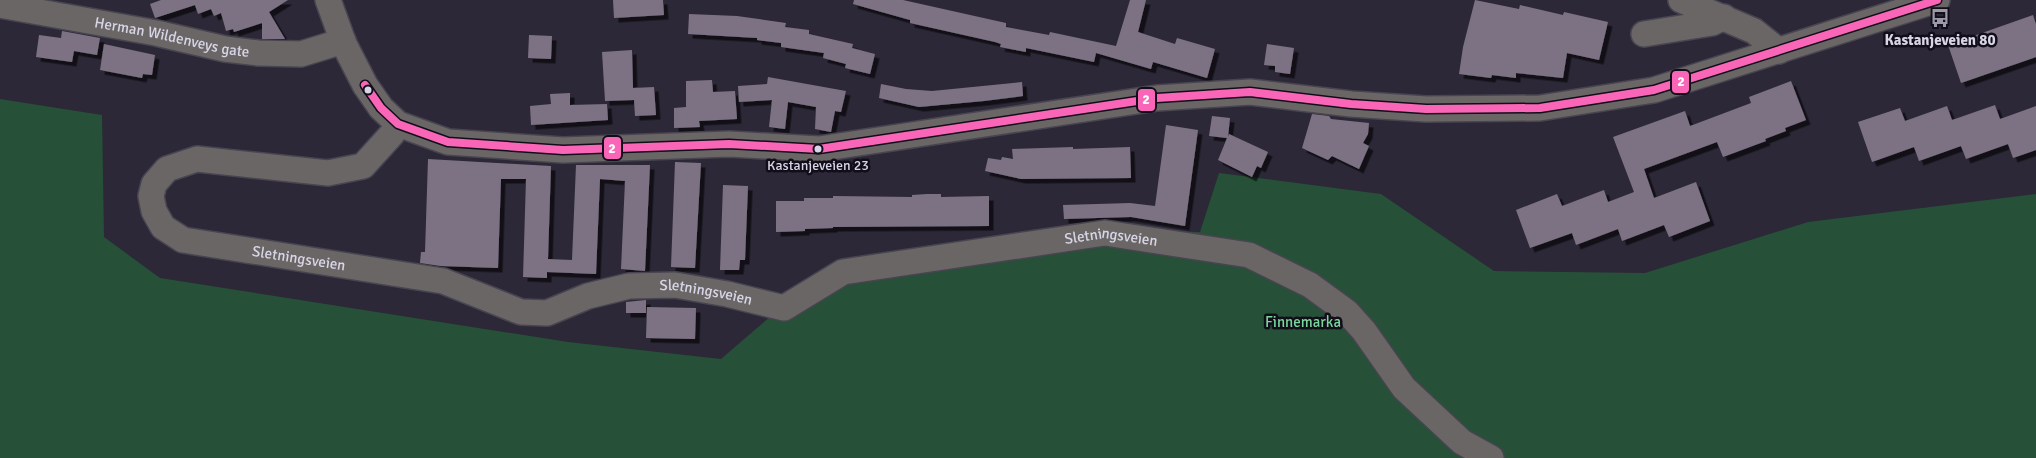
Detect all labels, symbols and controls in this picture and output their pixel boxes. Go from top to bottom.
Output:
bus stop icon: Kastanjeveien 80 [1929,7,1951,29]
street label: Herman Wildenveys gate [93,13,250,61]
place label: Kastanjeveien 80 [1884,31,1996,49]
line badge: 2 [1671,70,1690,94]
text: 2 [1677,73,1685,90]
unlabelled marker [363,85,373,95]
line badge: 2 [1137,88,1156,112]
text: 2 [1142,91,1150,108]
line badge: 2 [603,136,622,160]
text: 2 [608,140,616,157]
marker: Kastanjeveien 23 [813,144,823,154]
place label: Kastanjeveien 23 [767,157,869,174]
street label: Sletningsveien [1063,224,1159,250]
street label: Sletningsveien [251,242,347,275]
street label: Sletningsveien [659,276,754,309]
park label: Finnemarka [1265,313,1341,331]

